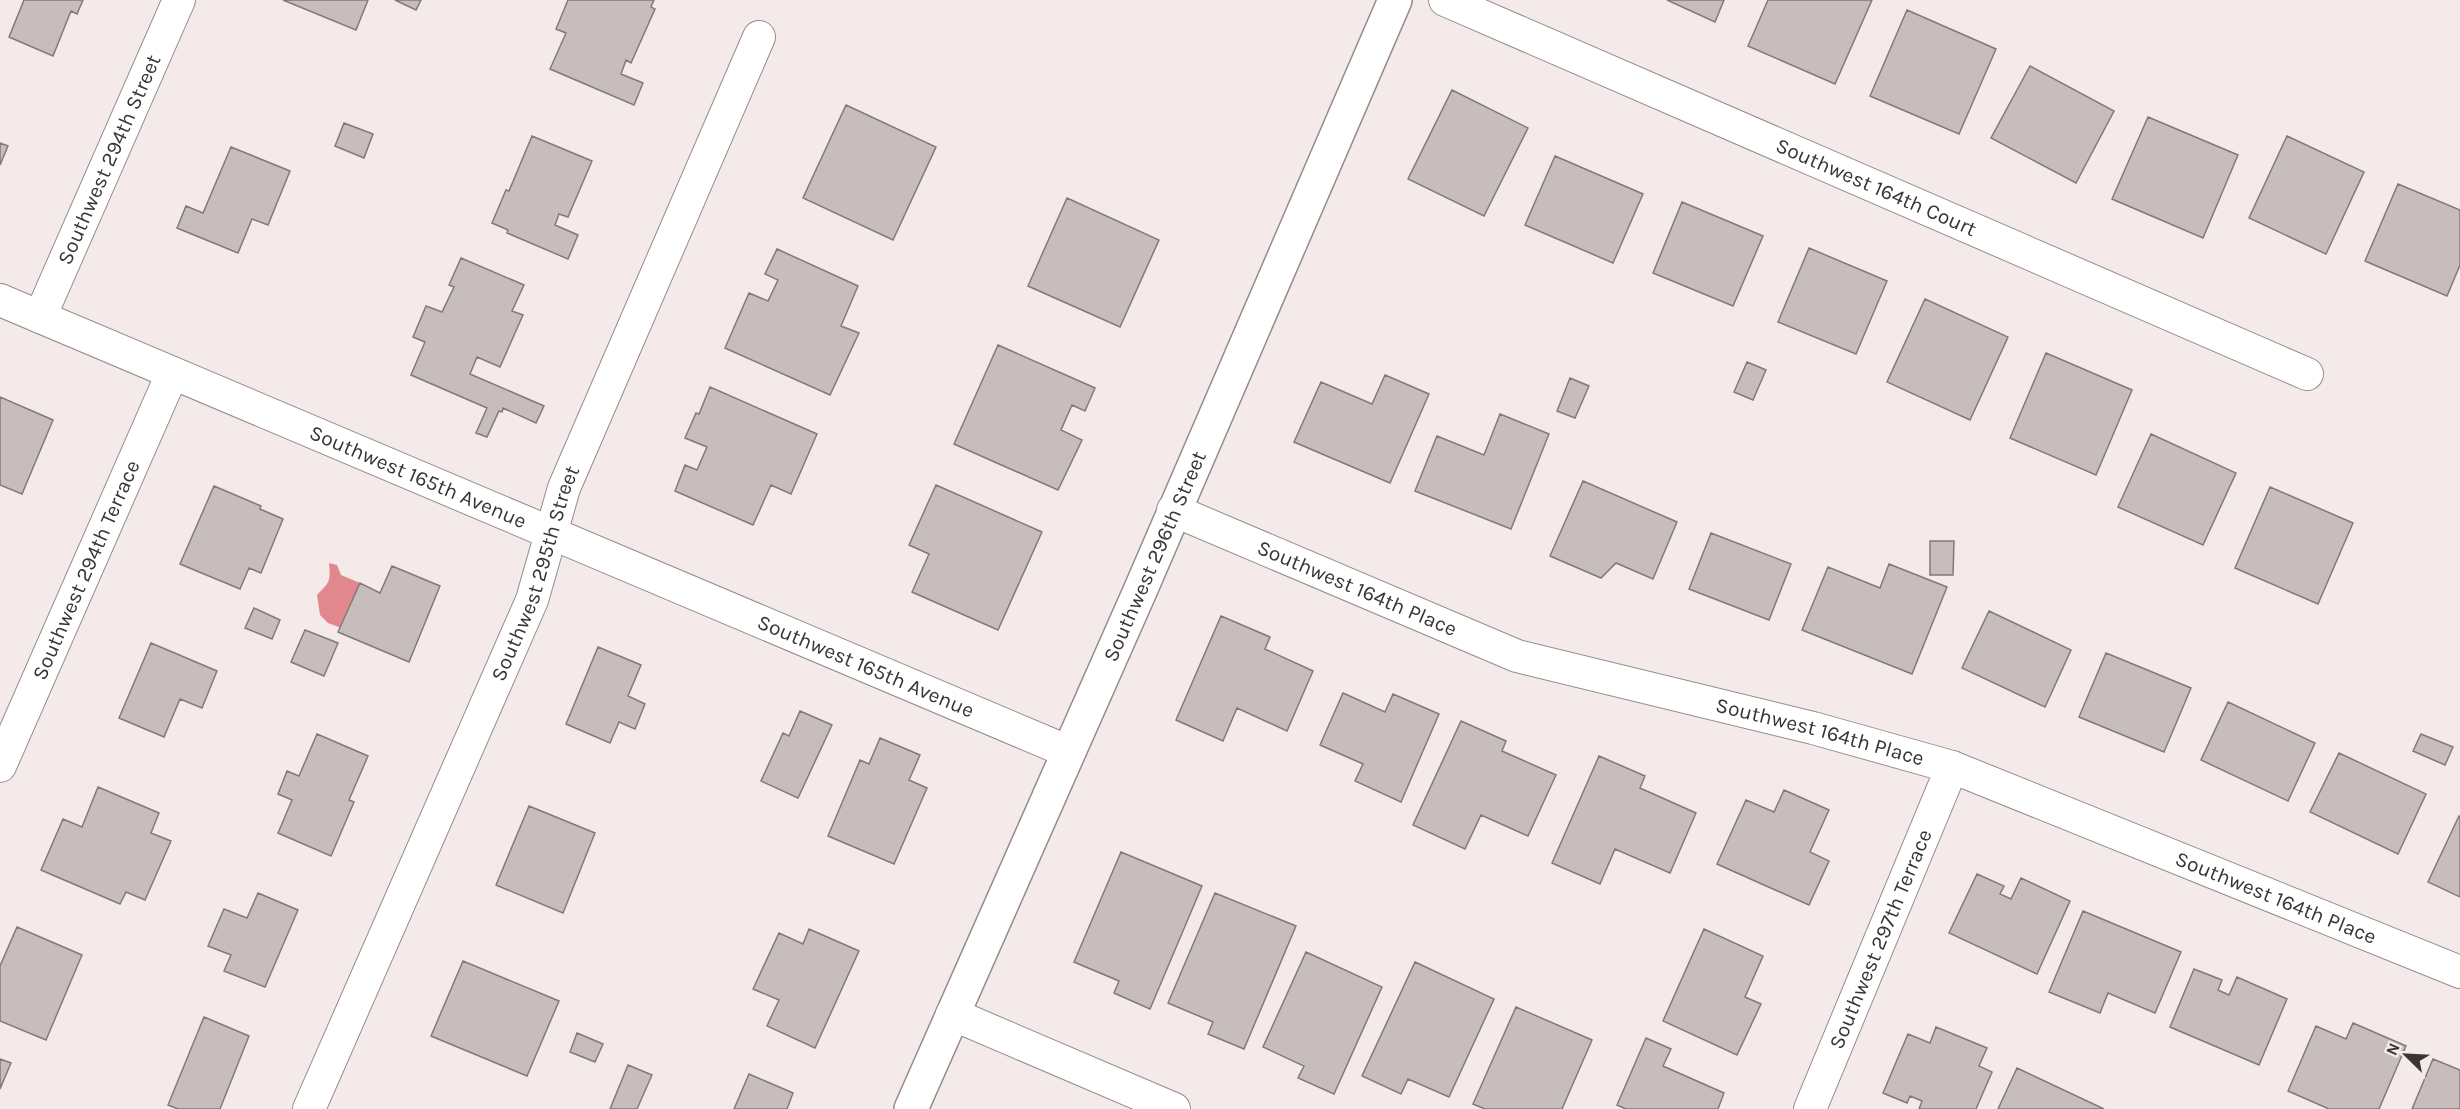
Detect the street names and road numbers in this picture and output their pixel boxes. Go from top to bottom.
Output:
street label: Southwest 294th Street [53,51,166,268]
street label: Southwest 164th Court [1772,133,1980,241]
street label: Southwest 165th Avenue [306,420,530,533]
street label: Southwest 296th Street [1098,447,1211,665]
street label: Southwest 294th Terrace [27,457,145,683]
street label: Southwest 295th Street [486,462,584,685]
street label: Southwest 164th Place [1254,535,1461,641]
street label: Southwest 165th Avenue [754,610,978,723]
street label: Southwest 164th Place [1713,693,1927,771]
street label: Southwest 297th Terrace [1824,826,1937,1052]
street label: Southwest 164th Place [2172,846,2380,949]

